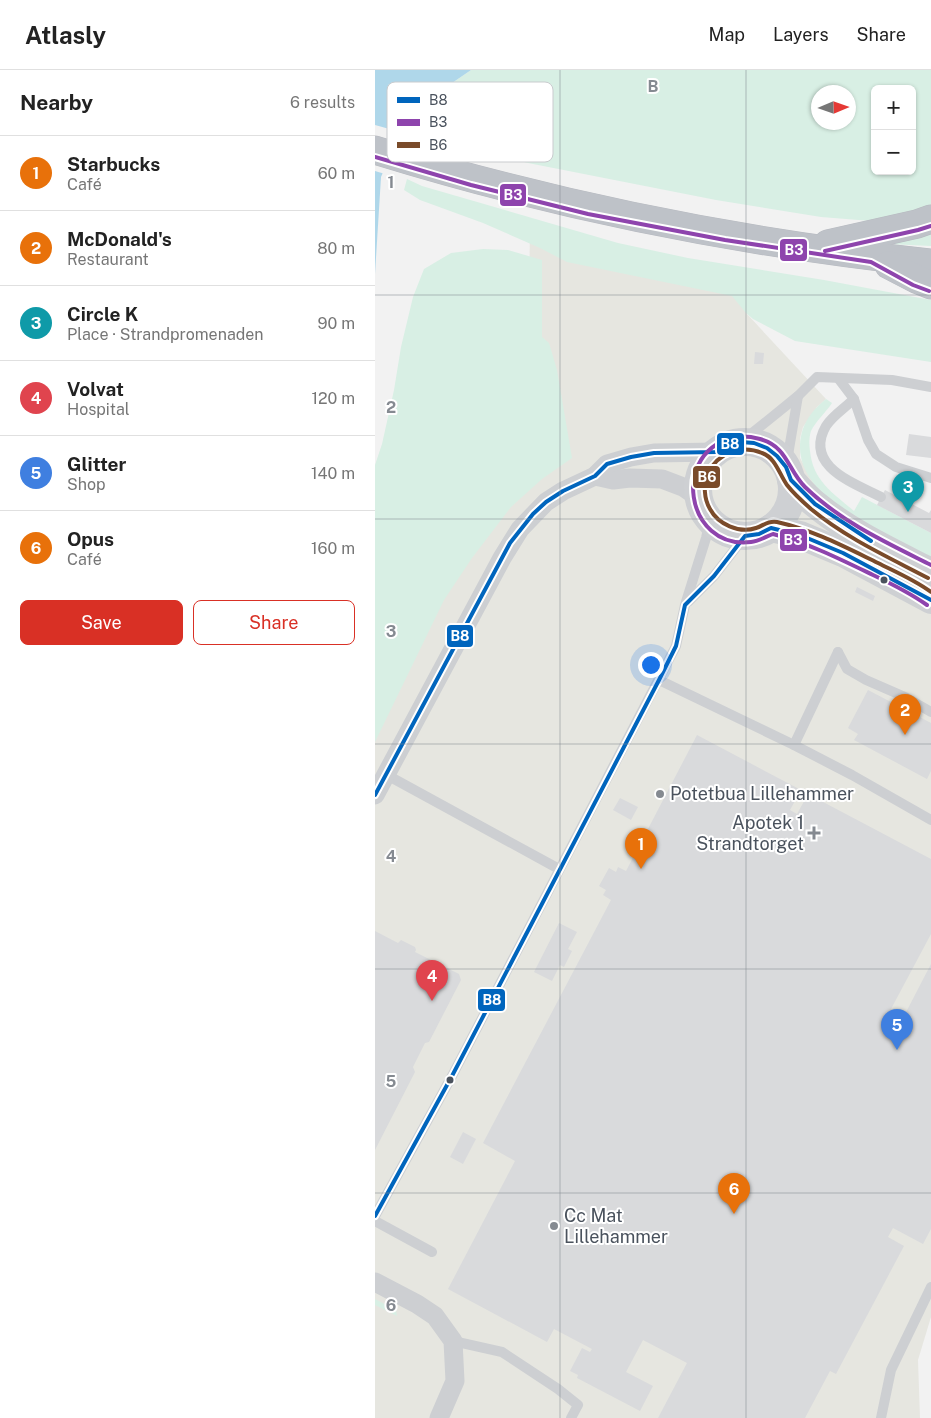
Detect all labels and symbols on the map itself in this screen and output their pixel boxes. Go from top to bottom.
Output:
text: B [648,77,659,96]
legend [387,82,553,162]
north arrow [811,85,856,130]
text: B8 [429,92,447,108]
text: B3 [429,114,447,130]
text: B6 [429,137,447,153]
text: 1 [388,173,394,192]
line badge: B3 [499,183,527,207]
text: B3 [504,187,522,203]
line badge: B3 [779,238,808,262]
text: B3 [785,242,803,258]
text: 2 [386,398,396,417]
line badge: B8 [716,432,745,456]
text: B8 [721,436,739,452]
line badge: B6 [692,465,721,489]
text: B6 [698,469,716,485]
pin: 3 [892,471,924,512]
line badge: B3 [779,528,808,552]
text: B3 [784,532,802,548]
unlabelled marker [879,575,889,585]
text: 3 [386,622,396,641]
line badge: B8 [446,624,474,648]
text: B8 [451,628,469,644]
your location [638,652,664,678]
pin: 2 [889,694,921,735]
place label: Potetbua Lillehammer [670,783,854,804]
marker: Potetbua Lillehammer [654,788,666,800]
place label: Apotek 1 Strandtorget [696,812,804,854]
marker: Apotek 1 Strandtorget [808,827,820,839]
pin: 1 [625,828,657,869]
text: 4 [386,847,397,866]
pin: 4 [416,960,448,1001]
line badge: B8 [477,988,506,1012]
text: B8 [483,992,501,1008]
pin: 5 [881,1009,913,1050]
text: 5 [386,1072,397,1091]
unlabelled marker [445,1075,455,1085]
pin: 6 [718,1173,750,1214]
place label: Cc Mat Lillehammer [564,1205,668,1247]
marker: Cc Mat Lillehammer [548,1220,560,1232]
text: 6 [386,1296,396,1315]

